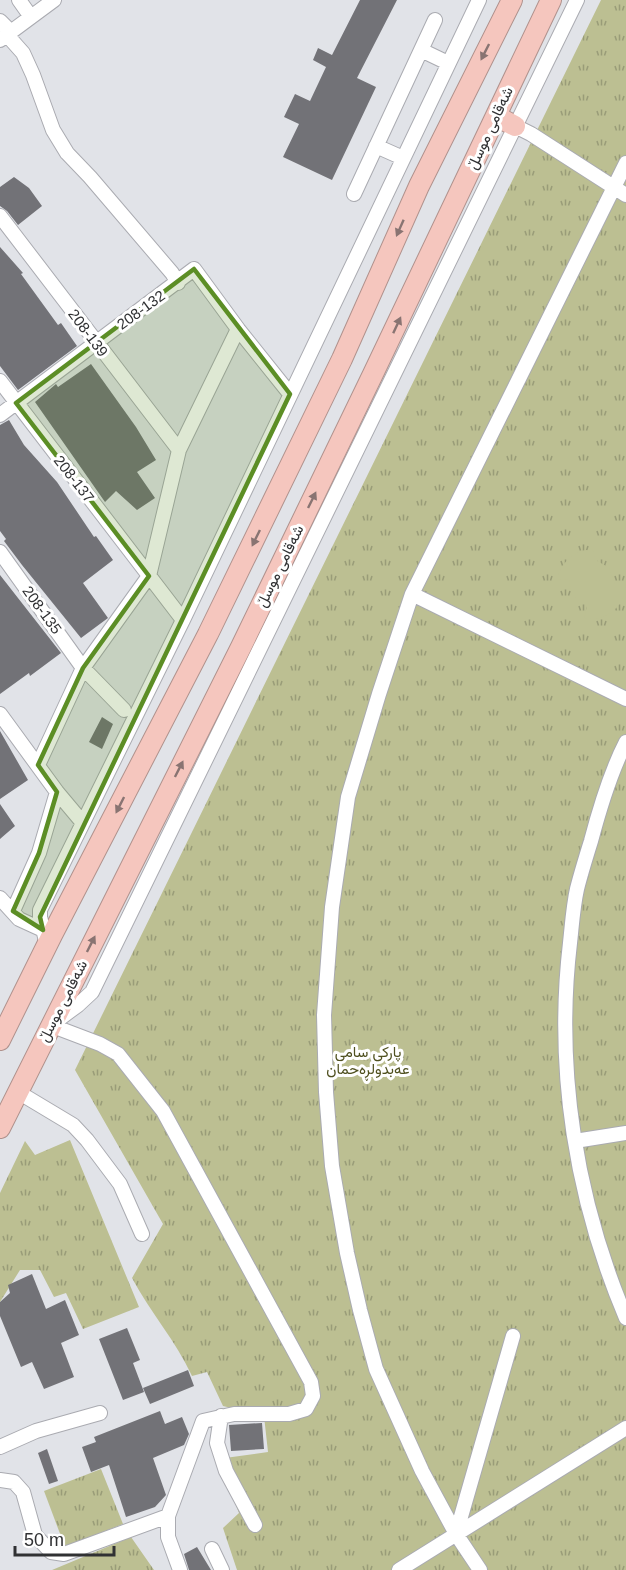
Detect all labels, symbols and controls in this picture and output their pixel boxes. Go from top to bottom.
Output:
one-way arrow [481,44,490,61]
street label: شەقامی موسڵ [463,84,518,173]
one-way arrow [395,219,405,237]
street label: 208-132 [113,287,168,333]
street label: 208-139 [65,306,112,360]
one-way arrow [392,316,401,333]
street label: 208-137 [51,452,98,506]
one-way arrow [307,492,317,509]
street label: شەقامی موسڵ [252,522,309,610]
one-way arrow [251,529,260,546]
street label: 208-135 [19,582,65,637]
one-way arrow [174,761,184,778]
one-way arrow [115,797,125,814]
one-way arrow [87,935,96,952]
street label: شەقامی موسڵ [35,957,92,1045]
park label: پارکی سامی عەبدولڕەحمان [326,1043,410,1081]
scale bar [15,1519,114,1557]
text: 50 m [24,1530,64,1550]

